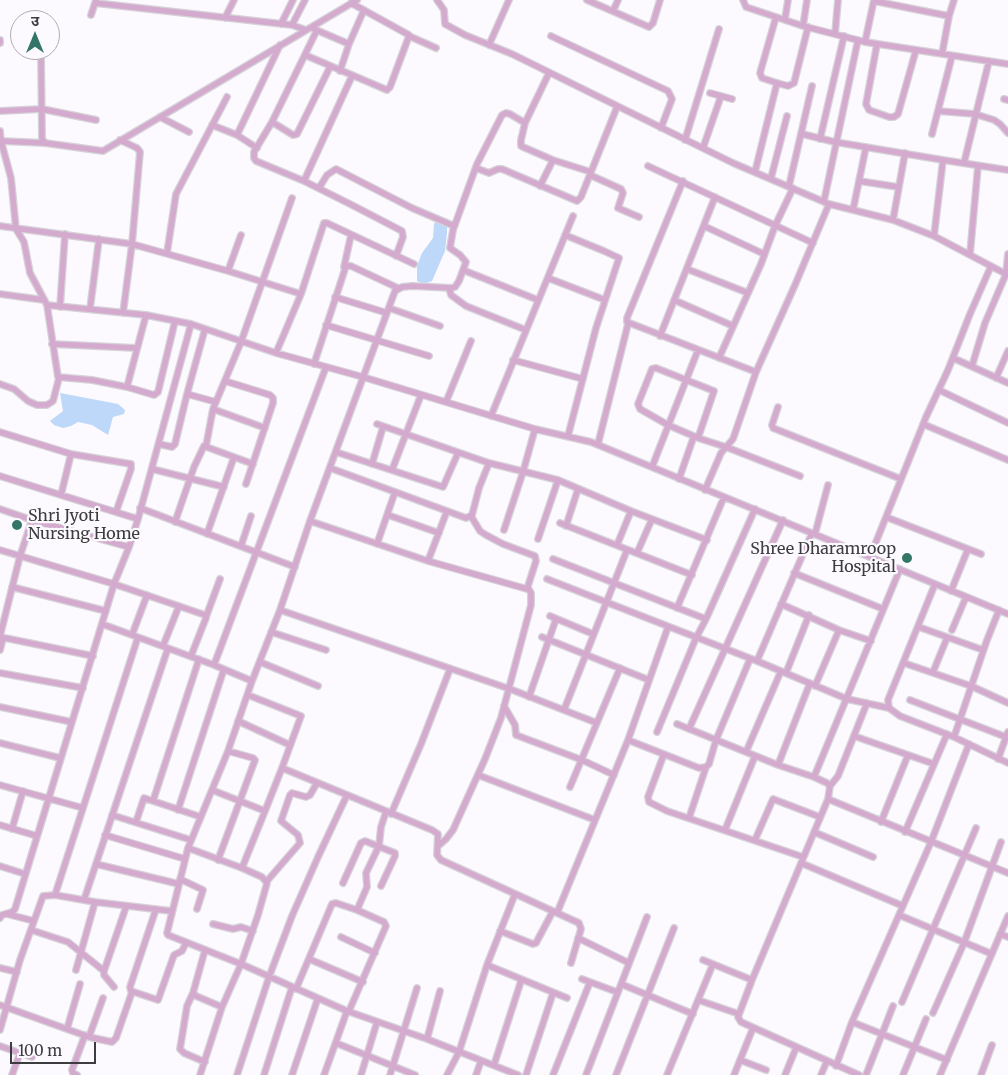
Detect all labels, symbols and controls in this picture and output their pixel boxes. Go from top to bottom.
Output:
north arrow [10,10,60,60]
text: उ [31,12,39,30]
place label: Shri Jyoti Nursing Home [28,506,140,544]
marker: Shri Jyoti Nursing Home [10,518,24,532]
place label: Shree Dharamroop Hospital [750,539,896,577]
marker: Shree Dharamroop Hospital [900,551,914,565]
scale bar [12,1032,99,1064]
text: 100 m [18,1041,62,1060]

